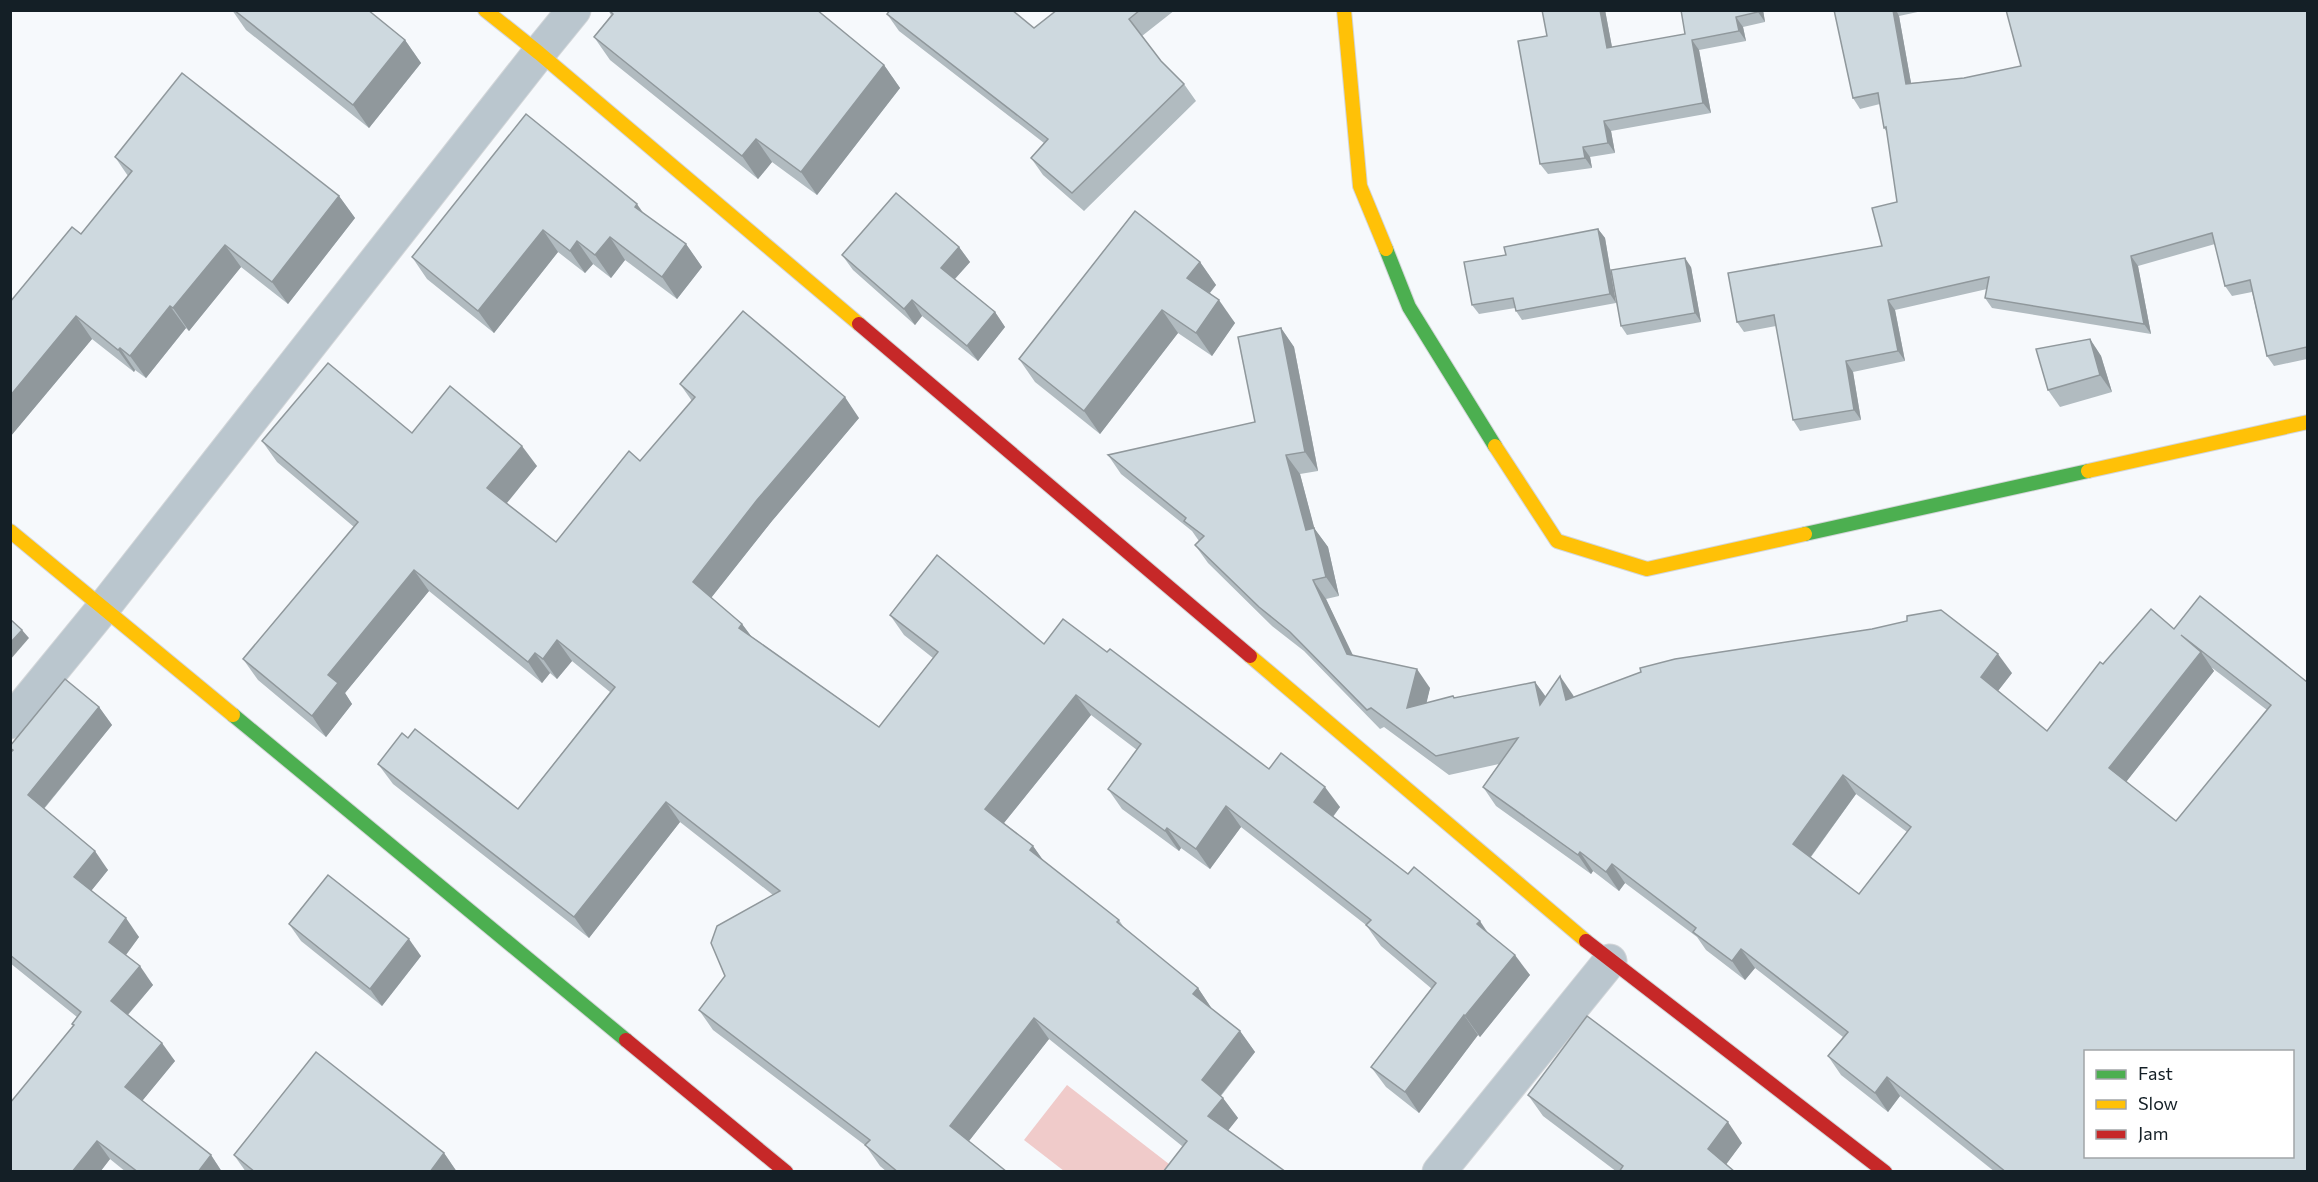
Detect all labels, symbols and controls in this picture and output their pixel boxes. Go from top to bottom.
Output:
legend [2084,1050,2294,1158]
text: Fast [2138,1062,2173,1084]
text: Slow [2138,1092,2178,1114]
text: Jam [2138,1122,2168,1144]

